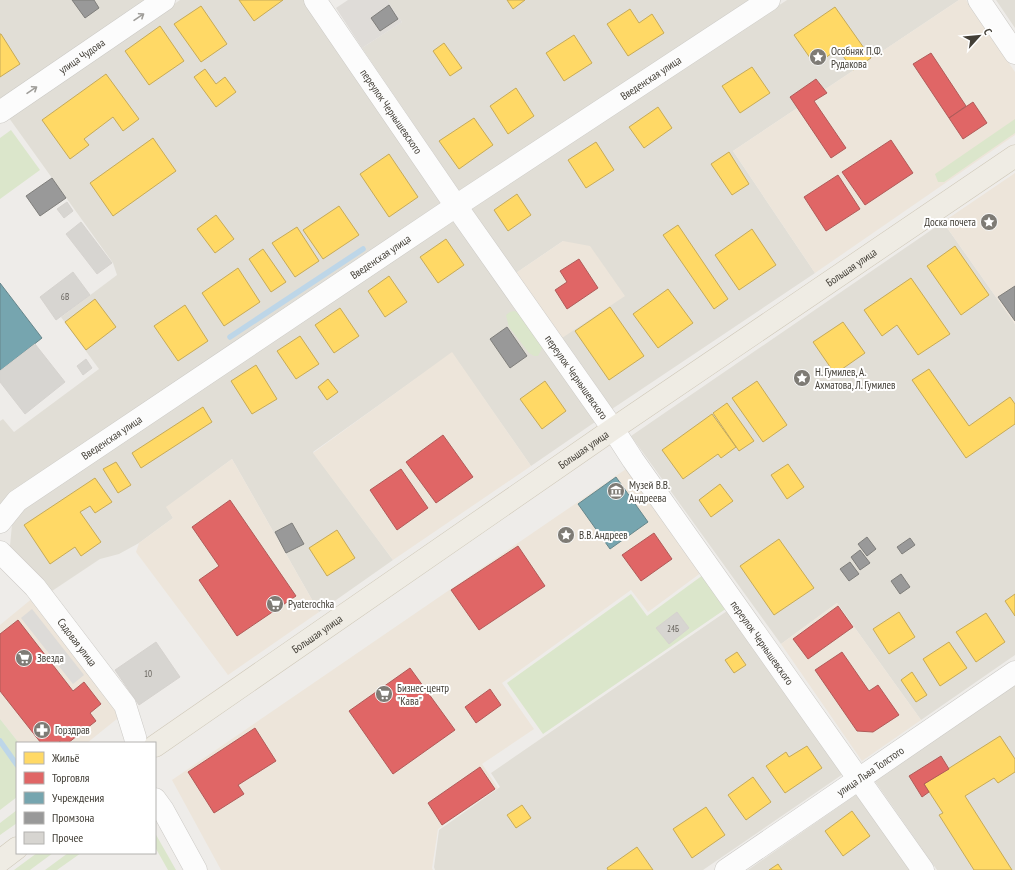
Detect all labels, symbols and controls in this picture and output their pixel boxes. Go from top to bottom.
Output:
one-way arrow [134,13,145,21]
north arrow [959,16,999,56]
text: С [981,26,995,37]
street label: улица Чудова [56,36,107,77]
place label: Особняк П.Ф. Рудакова [831,44,882,71]
place icon: Особняк П.Ф. Рудакова [808,47,828,67]
street label: Введенская улица [618,53,684,103]
street label: переулок Чернышевского [357,66,425,157]
one-way arrow [26,86,37,94]
place icon: Доска почета [979,212,999,232]
place label: Доска почета [924,215,976,229]
street label: Введенская улица [348,231,413,282]
street label: Большая улица [823,245,879,289]
house number: 6В [61,291,69,302]
street label: переулок Чернышевского [542,332,611,422]
place label: Н. Гумилев, А. Ахматова, Л. Гумилев [815,365,896,392]
place icon: Н. Гумилев, А. Ахматова, Л. Гумилев [792,368,812,388]
street label: Введенская улица [79,412,145,463]
street label: Большая улица [555,427,611,472]
place label: Музей В.В. Андреева [629,478,670,505]
museum icon: Музей В.В. Андреева [606,481,626,501]
place icon: В.В. Андреев [556,525,576,545]
place label: В.В. Андреев [579,528,628,542]
supermarket icon: Pyaterochka [265,594,285,614]
place label: Pyaterochka [288,597,334,611]
street label: переулок Чернышевского [728,598,797,688]
street label: Большая улица [289,612,345,656]
street label: Садовая улица [54,615,100,669]
house number: 24Б [667,623,679,634]
supermarket icon: Звезда [14,648,34,668]
place label: Звезда [37,651,64,665]
house number: 10 [144,668,152,679]
place label: Бизнес-центр "Кава" [397,681,449,708]
supermarket icon: Бизнес-центр "Кава" [374,684,394,704]
pharmacy icon: Горздрав [32,720,52,740]
place label: Горздрав [55,723,90,737]
legend [16,742,156,854]
street label: улица Льва Толстого [834,743,907,799]
text: Жильё [51,750,79,765]
text: Торговля [52,770,90,785]
text: Учреждения [52,790,105,805]
text: Промзона [52,810,95,825]
text: Прочее [52,830,83,845]

